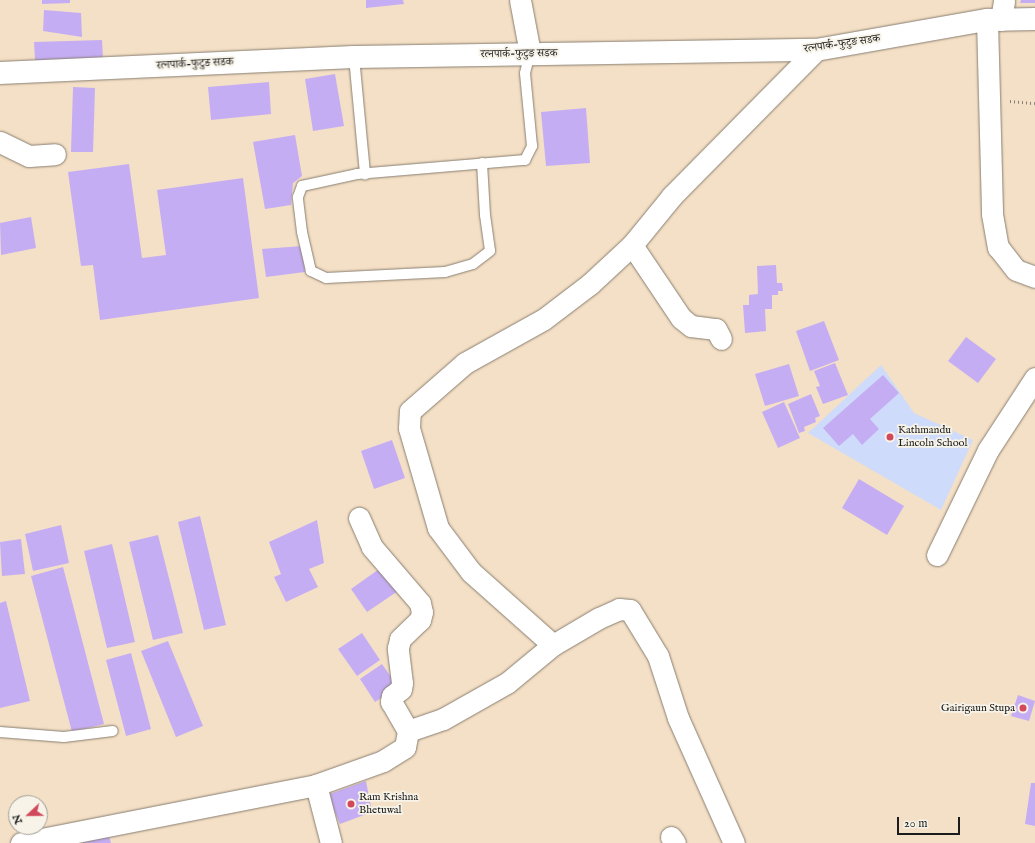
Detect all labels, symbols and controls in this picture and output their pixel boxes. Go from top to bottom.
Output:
street label: रत्नपार्क-फुटुङ सडक [803,32,881,56]
street label: रत्नपार्क-फुटुङ सडक [480,47,558,61]
street label: रत्नपार्क-फुटुङ सडक [156,55,234,73]
place label: Kathmandu Lincoln School [898,424,968,450]
marker: Kathmandu Lincoln School [885,432,895,442]
place label: Gairigaun Stupa [941,701,1015,715]
marker: Gairigaun Stupa [1018,703,1028,713]
place label: Ram Krishna Bhetuwal [359,791,418,817]
north arrow [8,795,48,835]
marker: Ram Krishna Bhetuwal [346,799,356,809]
scale bar [899,809,962,835]
text: N [10,812,26,826]
text: 20 m [904,816,927,831]

